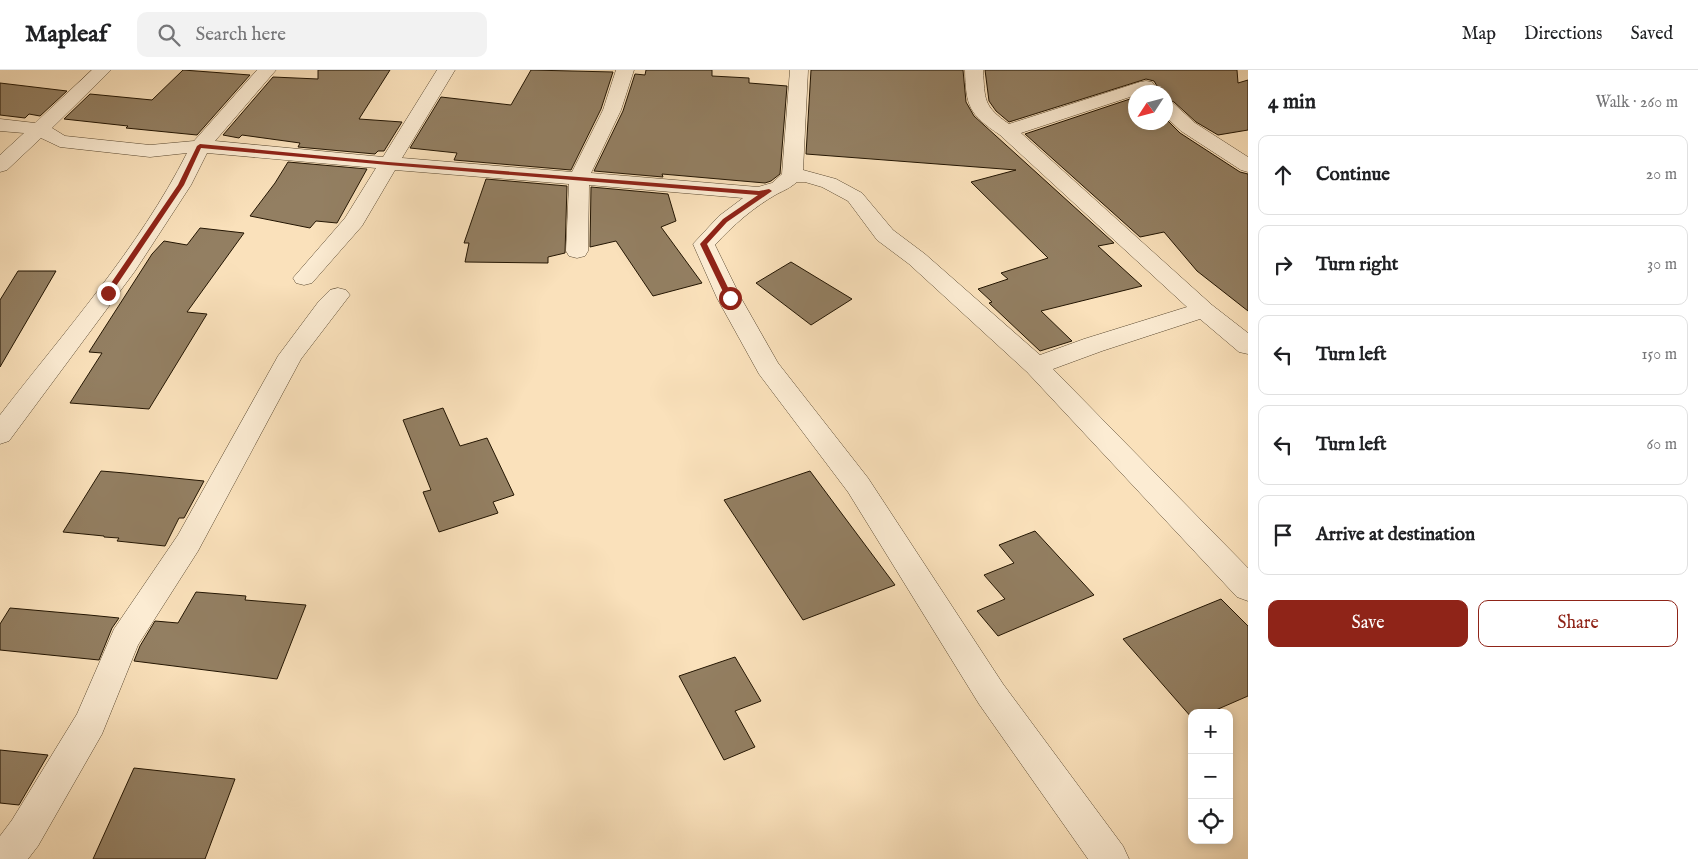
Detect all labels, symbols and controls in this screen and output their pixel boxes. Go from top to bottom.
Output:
search box [137,12,487,57]
text: Mapleaf [25,19,107,50]
icon: search [155,21,183,49]
text: Search here [195,23,286,47]
text: Map [1462,23,1496,46]
text: Directions [1524,23,1602,46]
text: Saved [1630,23,1673,46]
north arrow [1128,85,1173,130]
text: 4 min [1268,89,1316,116]
text: Walk · 260 m [1595,93,1678,113]
icon: ahead [1269,161,1297,189]
text: Continue [1316,163,1390,187]
text: 20 m [1646,165,1677,185]
icon: right [1269,251,1297,279]
text: Turn right [1316,253,1398,277]
text: 30 m [1647,255,1677,275]
route end [97,282,120,305]
route start [719,287,742,310]
icon: left [1269,341,1297,369]
text: Turn left [1316,343,1387,367]
text: 150 m [1642,345,1677,365]
icon: left [1269,431,1297,459]
text: Turn left [1316,433,1387,457]
text: 60 m [1647,435,1677,455]
icon: arrive [1269,521,1297,549]
text: Arrive at destination [1316,523,1475,547]
button: Save [1268,600,1468,647]
button: Share [1478,600,1678,647]
map controls [1188,709,1233,844]
button: + [1188,709,1233,754]
button: − [1188,754,1233,799]
button: locate [1188,799,1233,844]

